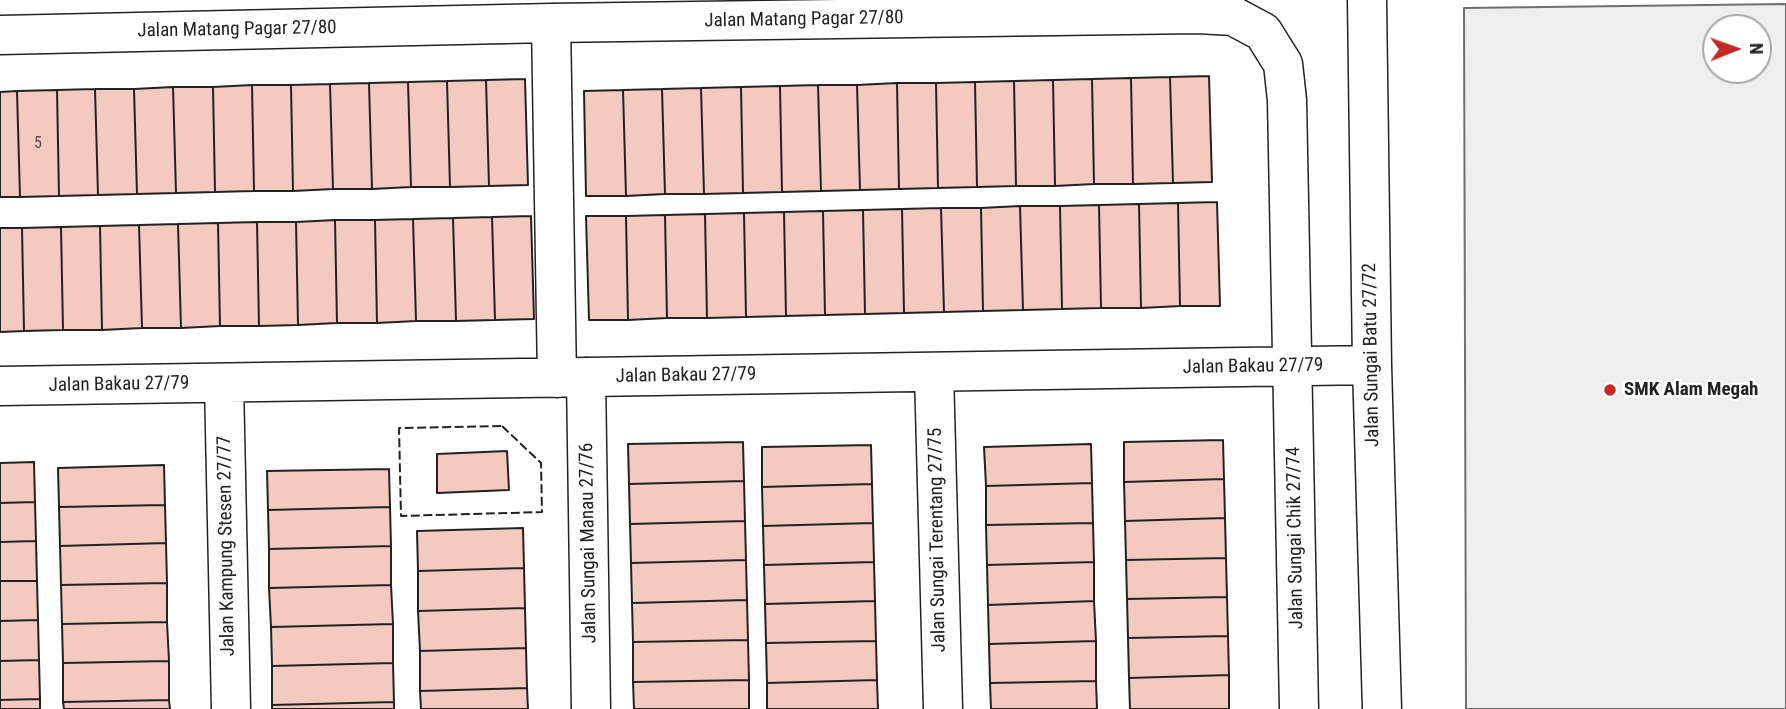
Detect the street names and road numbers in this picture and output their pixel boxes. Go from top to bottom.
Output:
street label: Jalan Matang Pagar 27/80 [704,7,904,33]
street label: Jalan Matang Pagar 27/80 [137,17,337,43]
street label: Jalan Sungai Batu 27/72 [1359,263,1385,447]
street label: Jalan Bakau 27/79 [1183,354,1323,380]
street label: Jalan Bakau 27/79 [616,363,756,389]
street label: Jalan Bakau 27/79 [49,372,189,398]
street label: Jalan Sungai Terentang 27/75 [925,428,951,652]
street label: Jalan Kampung Stesen 27/77 [214,435,240,657]
street label: Jalan Sungai Manau 27/76 [576,443,602,643]
street label: Jalan Sungai Chik 27/74 [1283,447,1309,629]

